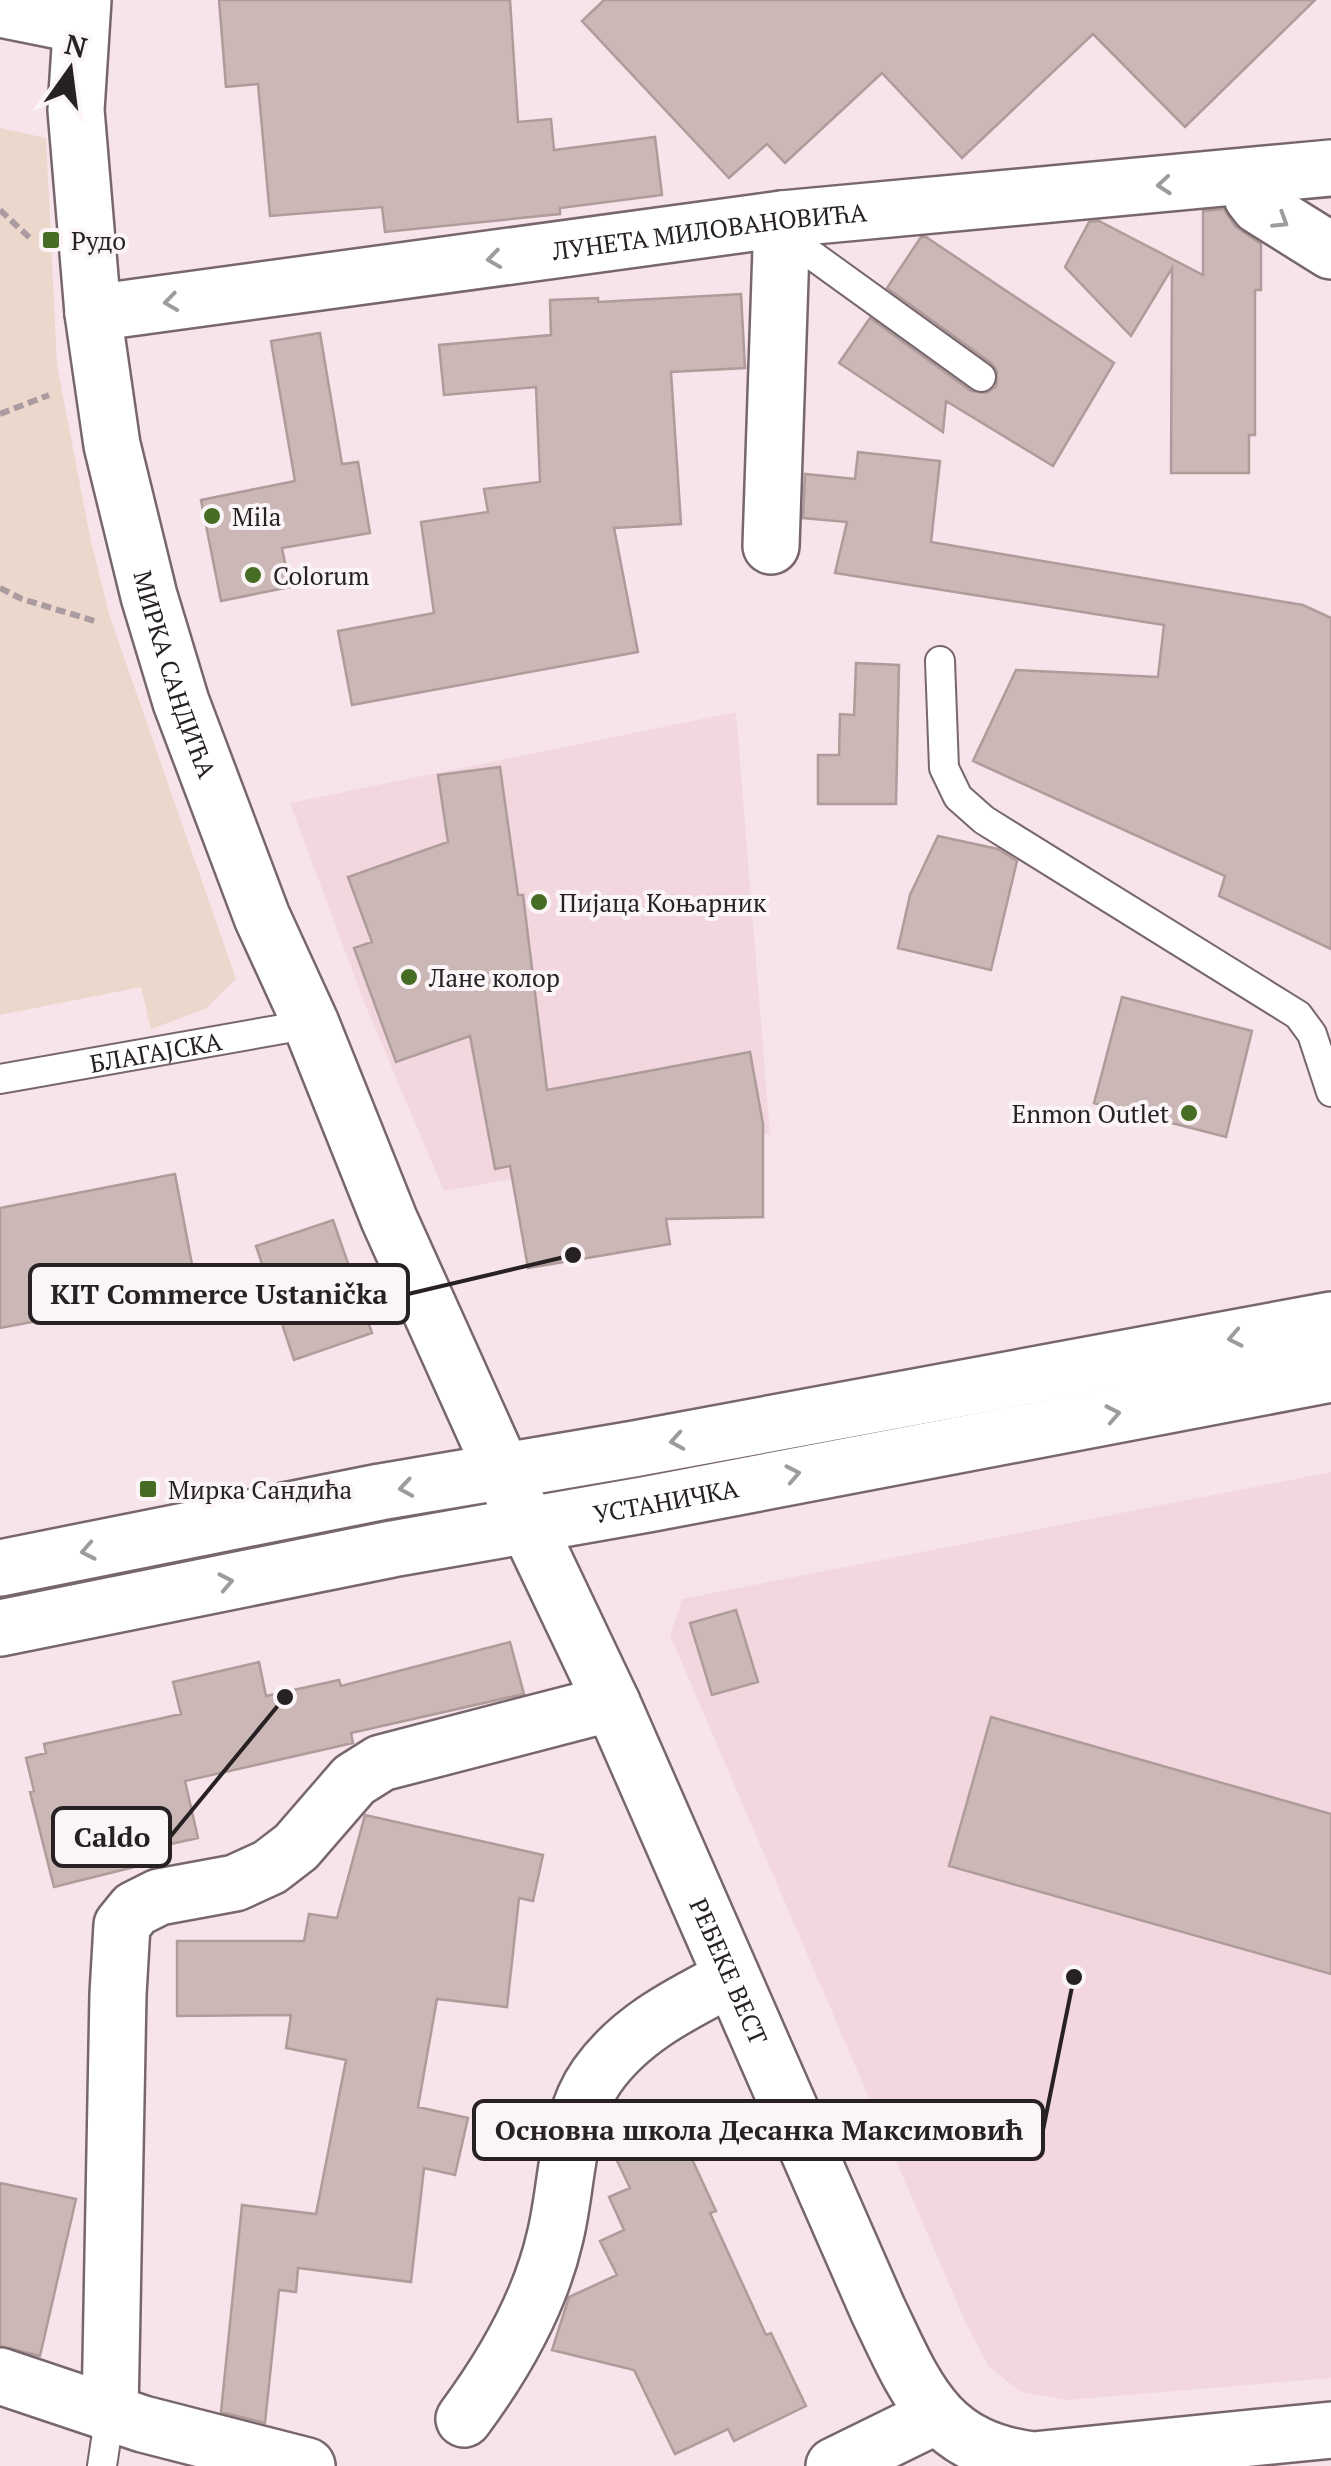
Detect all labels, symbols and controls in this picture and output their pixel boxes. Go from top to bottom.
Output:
north arrow [20,20,120,120]
text: N [61,25,91,66]
one-way arrow [1156,173,1172,195]
street label: ЛУНЕТА МИЛОВАНОВИЋА [549,195,869,267]
one-way arrow [1270,209,1288,228]
place label: Рудо [71,224,126,257]
marker: Рудо [40,229,62,251]
one-way arrow [485,247,502,268]
one-way arrow [163,291,180,312]
place label: Mila [232,500,282,533]
marker: Mila [201,505,223,527]
place label: Colorum [273,559,370,592]
marker: Colorum [242,564,264,586]
street label: МИРКА САНДИЋА [127,567,225,783]
place label: Пијаца Коњарник [559,886,767,919]
marker: Пијаца Коњарник [528,891,550,913]
place label: Лане колор [428,961,560,994]
marker: Лане колор [398,966,420,988]
street label: БЛАГАЈСКА [87,1023,225,1079]
place label: Enmon Outlet [1012,1097,1169,1130]
marker: Enmon Outlet [1178,1102,1200,1124]
callout: KIT Commerce Ustanička [30,1265,408,1323]
text: KIT Commerce Ustanička [50,1275,388,1312]
one-way arrow [1227,1327,1244,1348]
one-way arrow [1104,1405,1121,1426]
one-way arrow [669,1430,685,1451]
one-way arrow [785,1464,801,1485]
street label: УСТАНИЧКА [591,1470,742,1530]
place label: Мирка Сандића [168,1473,353,1506]
one-way arrow [398,1477,415,1498]
marker: Мирка Сандића [137,1478,159,1500]
one-way arrow [79,1539,96,1560]
one-way arrow [217,1573,234,1594]
callout: Caldo [53,1808,170,1866]
text: Caldo [74,1818,150,1855]
street label: РЕБЕКЕ ВЕСТ [683,1893,776,2049]
callout: Основна школа Десанка Максимовић [474,2101,1043,2159]
text: Основна школа Десанка Максимовић [495,2111,1024,2148]

